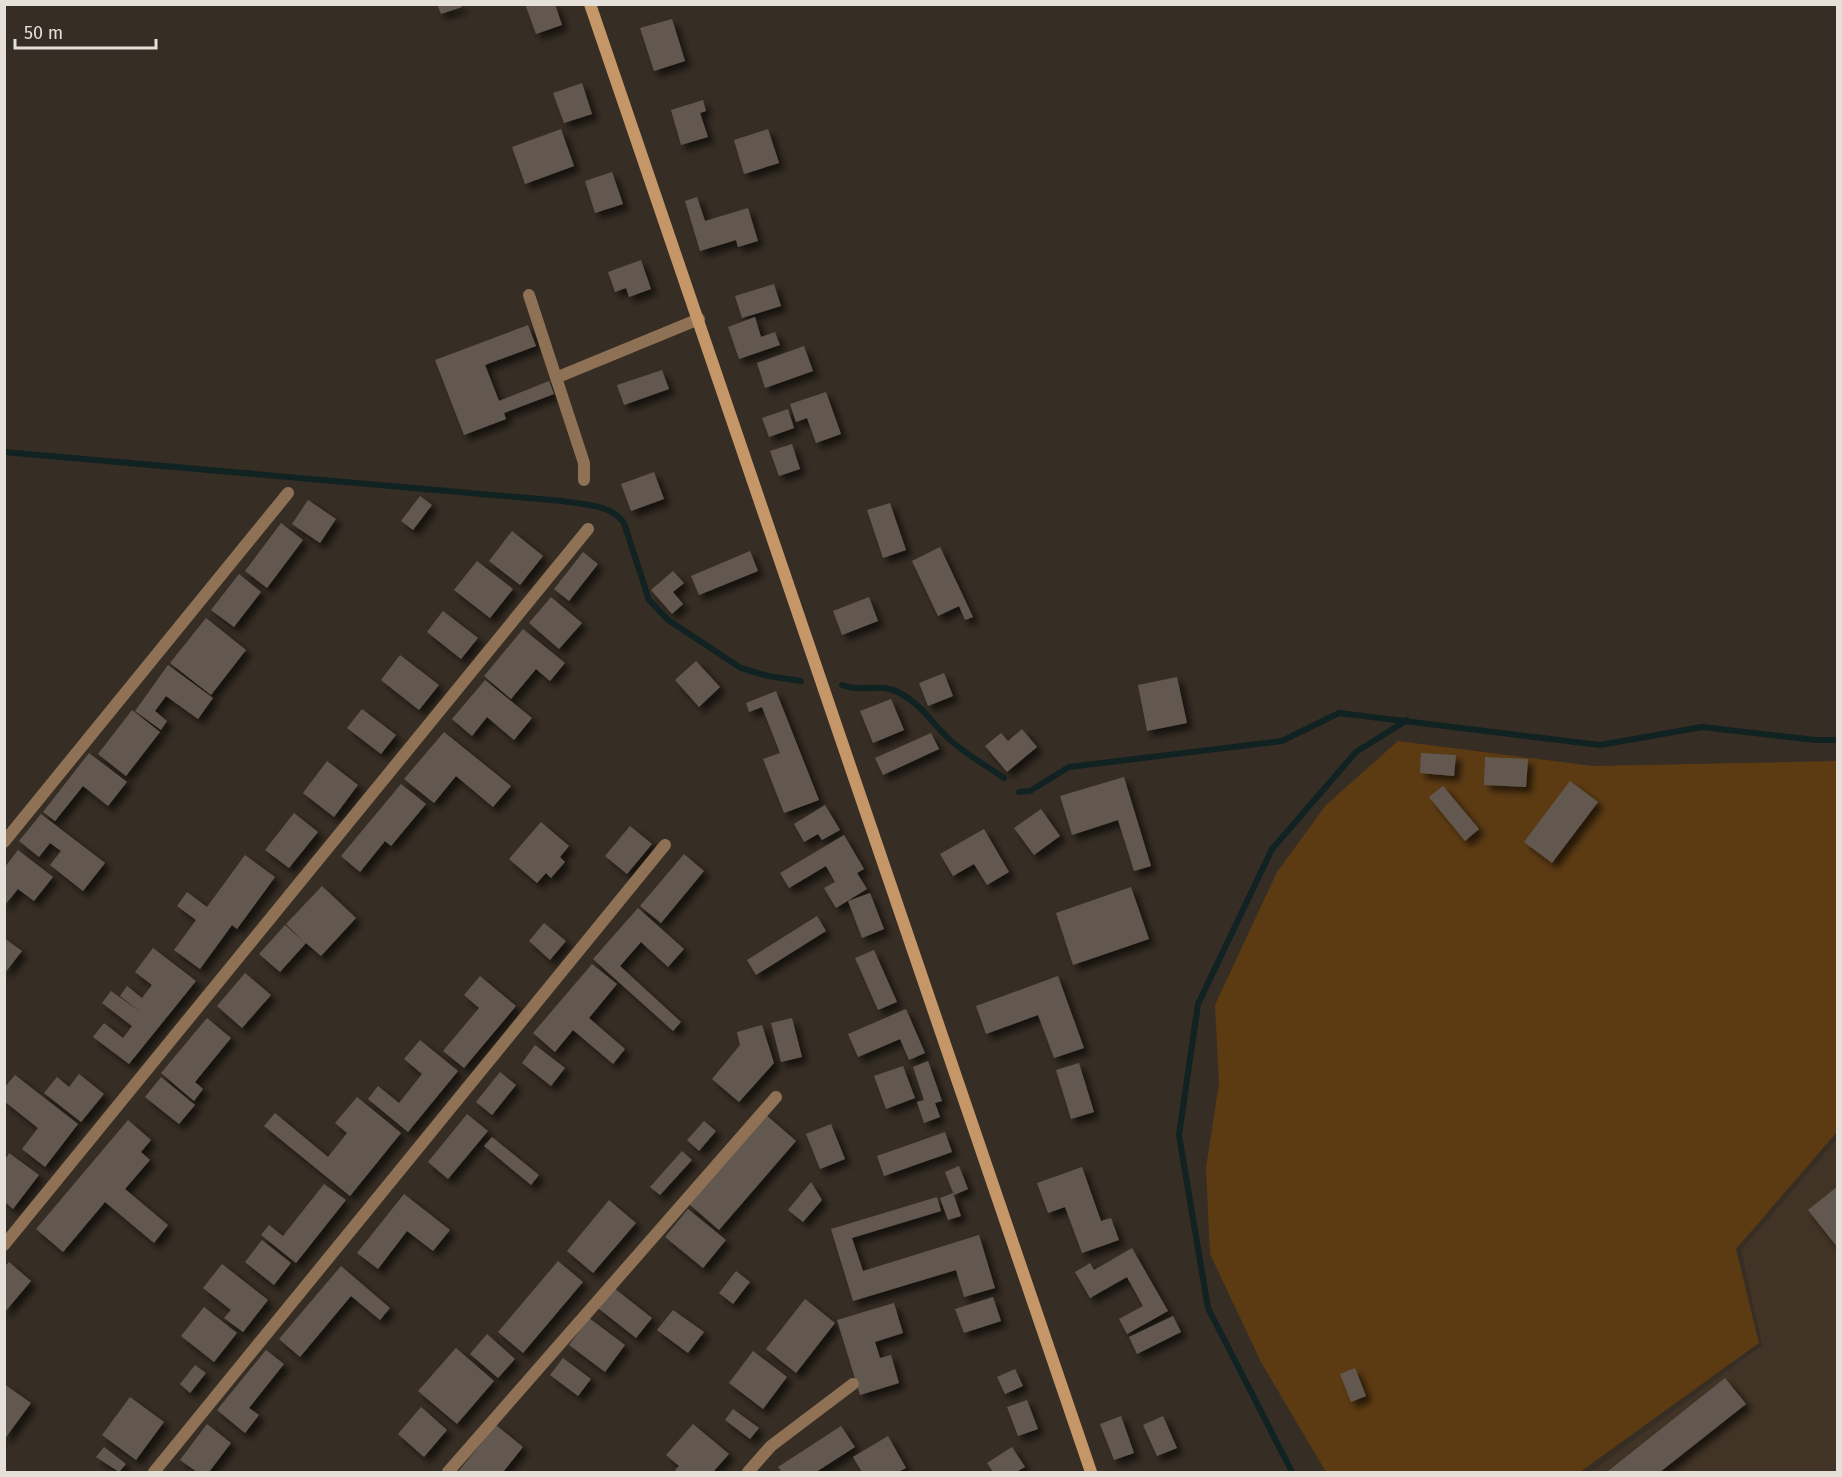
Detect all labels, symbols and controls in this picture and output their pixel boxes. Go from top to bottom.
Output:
scale bar [15,12,156,50]
text: 50 m [24,22,63,44]

